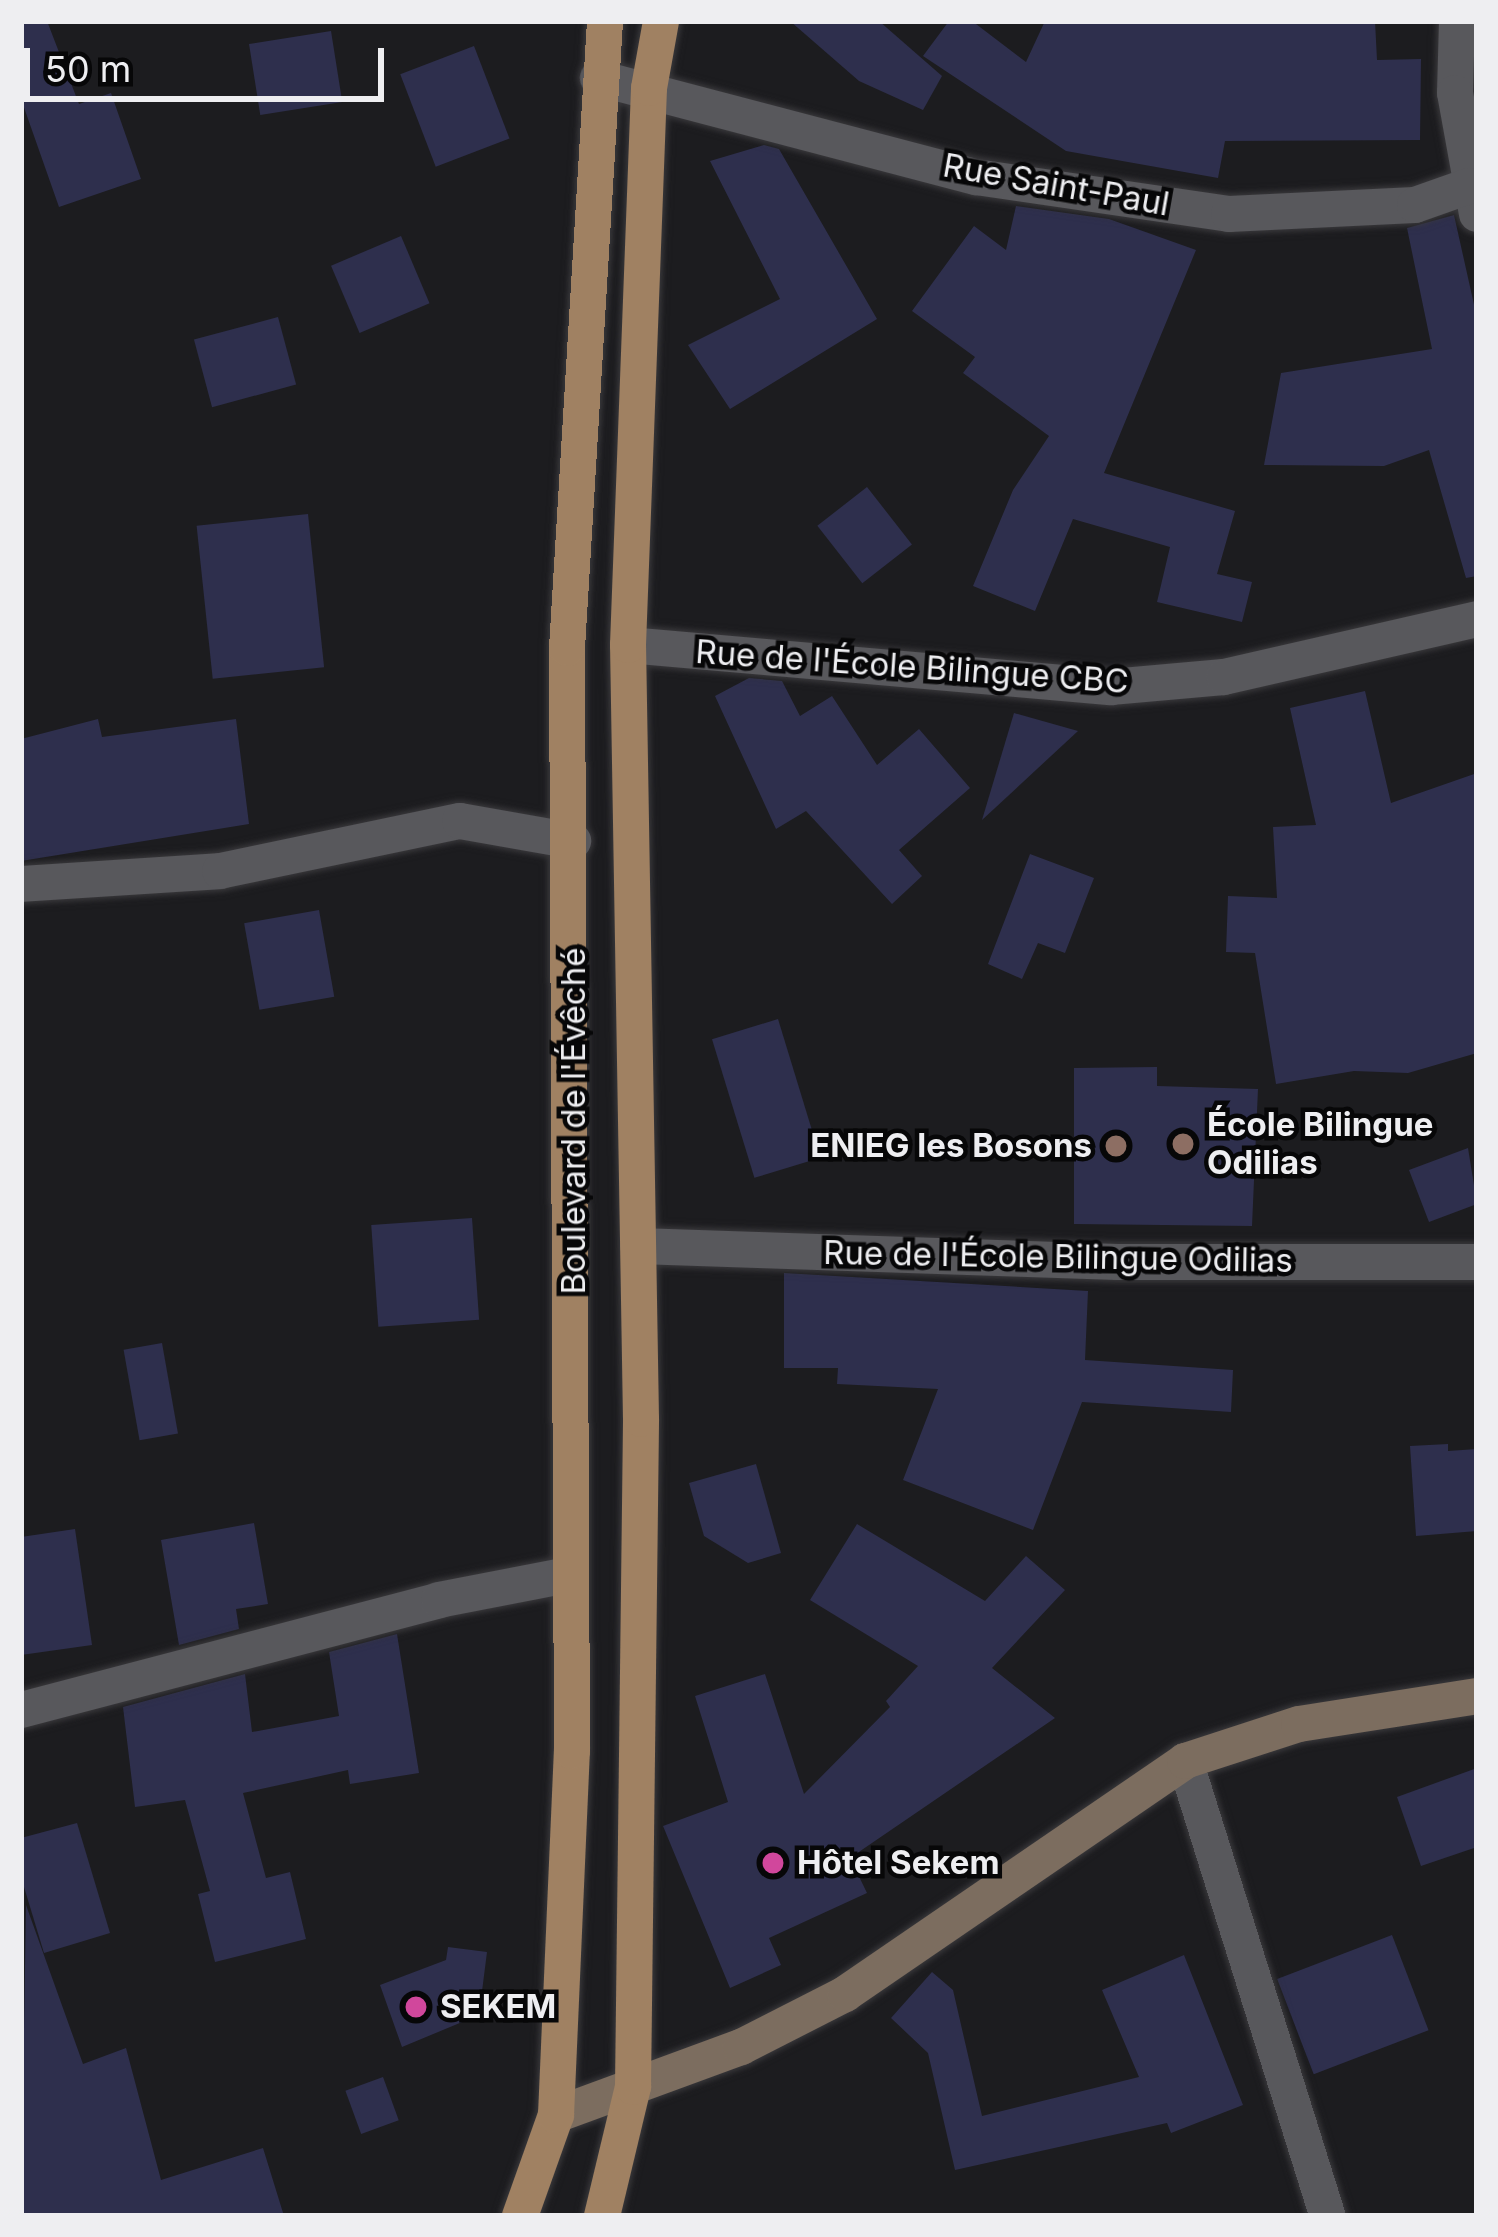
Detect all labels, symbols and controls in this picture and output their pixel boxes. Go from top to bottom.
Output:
scale bar [30,24,390,98]
text: 50 m [45,47,131,91]
street label: Rue Saint-Paul [940,146,1172,224]
street label: Rue de l'École Bilingue CBC [694,632,1130,702]
street label: Boulevard de l'Évêché [554,948,594,1294]
place label: École Bilingue Odilias [1207,1105,1433,1183]
place label: ENIEG les Bosons [810,1126,1092,1166]
marker: École Bilingue Odilias [1170,1131,1196,1157]
marker: ENIEG les Bosons [1103,1133,1129,1159]
street label: Rue de l'École Bilingue Odilias [823,1233,1293,1281]
place label: Hôtel Sekem [797,1843,1000,1883]
marker: Hôtel Sekem [760,1850,786,1876]
place label: SEKEM [440,1987,556,2027]
marker: SEKEM [403,1994,429,2020]

